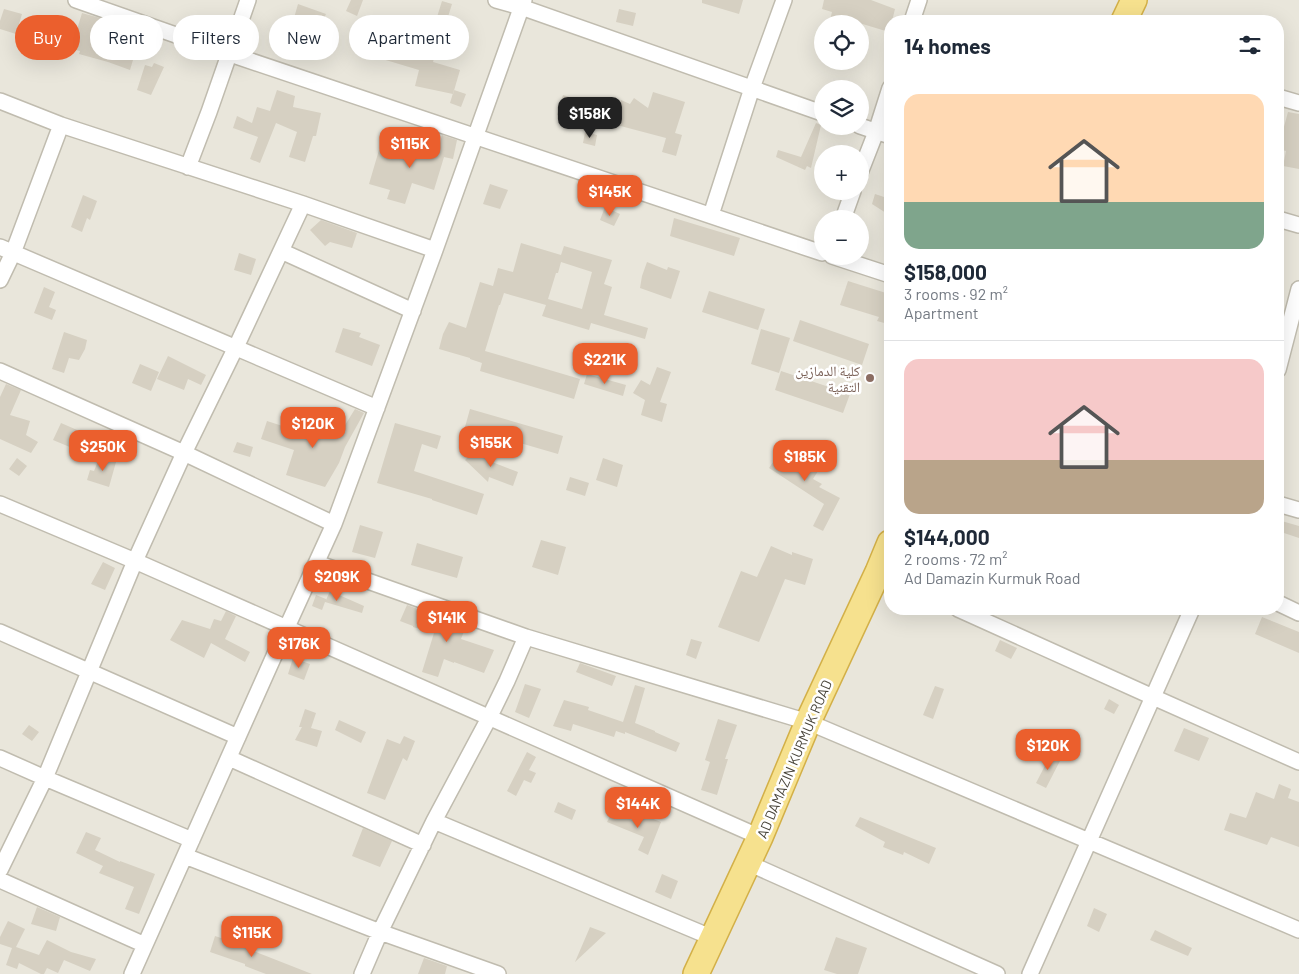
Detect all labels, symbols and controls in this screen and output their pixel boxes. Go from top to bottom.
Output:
chip: Buy [15,15,80,60]
chip: Rent [90,15,163,60]
chip: Filters [173,15,259,60]
chip: New [269,15,339,60]
chip: Apartment [349,15,469,60]
map controls [814,15,869,265]
button: locate [814,15,869,70]
icon: filters [1236,31,1264,59]
text: 14 homes [904,33,991,58]
button: layers [814,80,869,135]
pin: $158K [555,96,625,139]
text: $158K [569,103,611,122]
pin: $115K [375,126,445,169]
icon: home [1039,126,1129,216]
text: $115K [390,133,430,152]
button: + [814,145,869,200]
pin: $145K [575,174,645,217]
text: $145K [588,181,632,200]
button: − [814,210,869,265]
text: $158,000 [904,259,987,284]
text: 3 rooms · 92 m² [904,284,1008,303]
text: Apartment [904,303,979,322]
pin: $221K [570,342,640,385]
text: $221K [584,349,626,368]
place label: كلية الدمازين التقنية [795,362,860,395]
marker: كلية الدمازين التقنية [864,372,876,384]
icon: home [1039,392,1129,482]
pin: $120K [278,406,348,449]
text: $120K [292,413,334,432]
pin: $155K [456,426,526,468]
pin: $250K [68,430,138,472]
text: $155K [470,432,512,451]
text: $250K [80,436,126,455]
pin: $185K [770,440,840,482]
text: $185K [784,446,826,465]
text: $144,000 [904,524,990,549]
text: 2 rooms · 72 m² [904,549,1007,568]
pin: $209K [302,560,372,602]
text: $209K [314,566,360,585]
text: Ad Damazin Kurmuk Road [904,568,1080,587]
pin: $141K [412,600,482,643]
text: $141K [428,607,466,626]
pin: $176K [264,626,334,669]
text: $176K [278,633,320,652]
street label: AD DAMAZIN KURMUK ROAD [753,677,835,841]
pin: $120K [1013,728,1083,771]
text: $120K [1027,735,1069,754]
pin: $144K [603,786,673,829]
text: $144K [616,793,660,812]
pin: $115K [217,916,287,958]
text: $115K [232,922,272,941]

